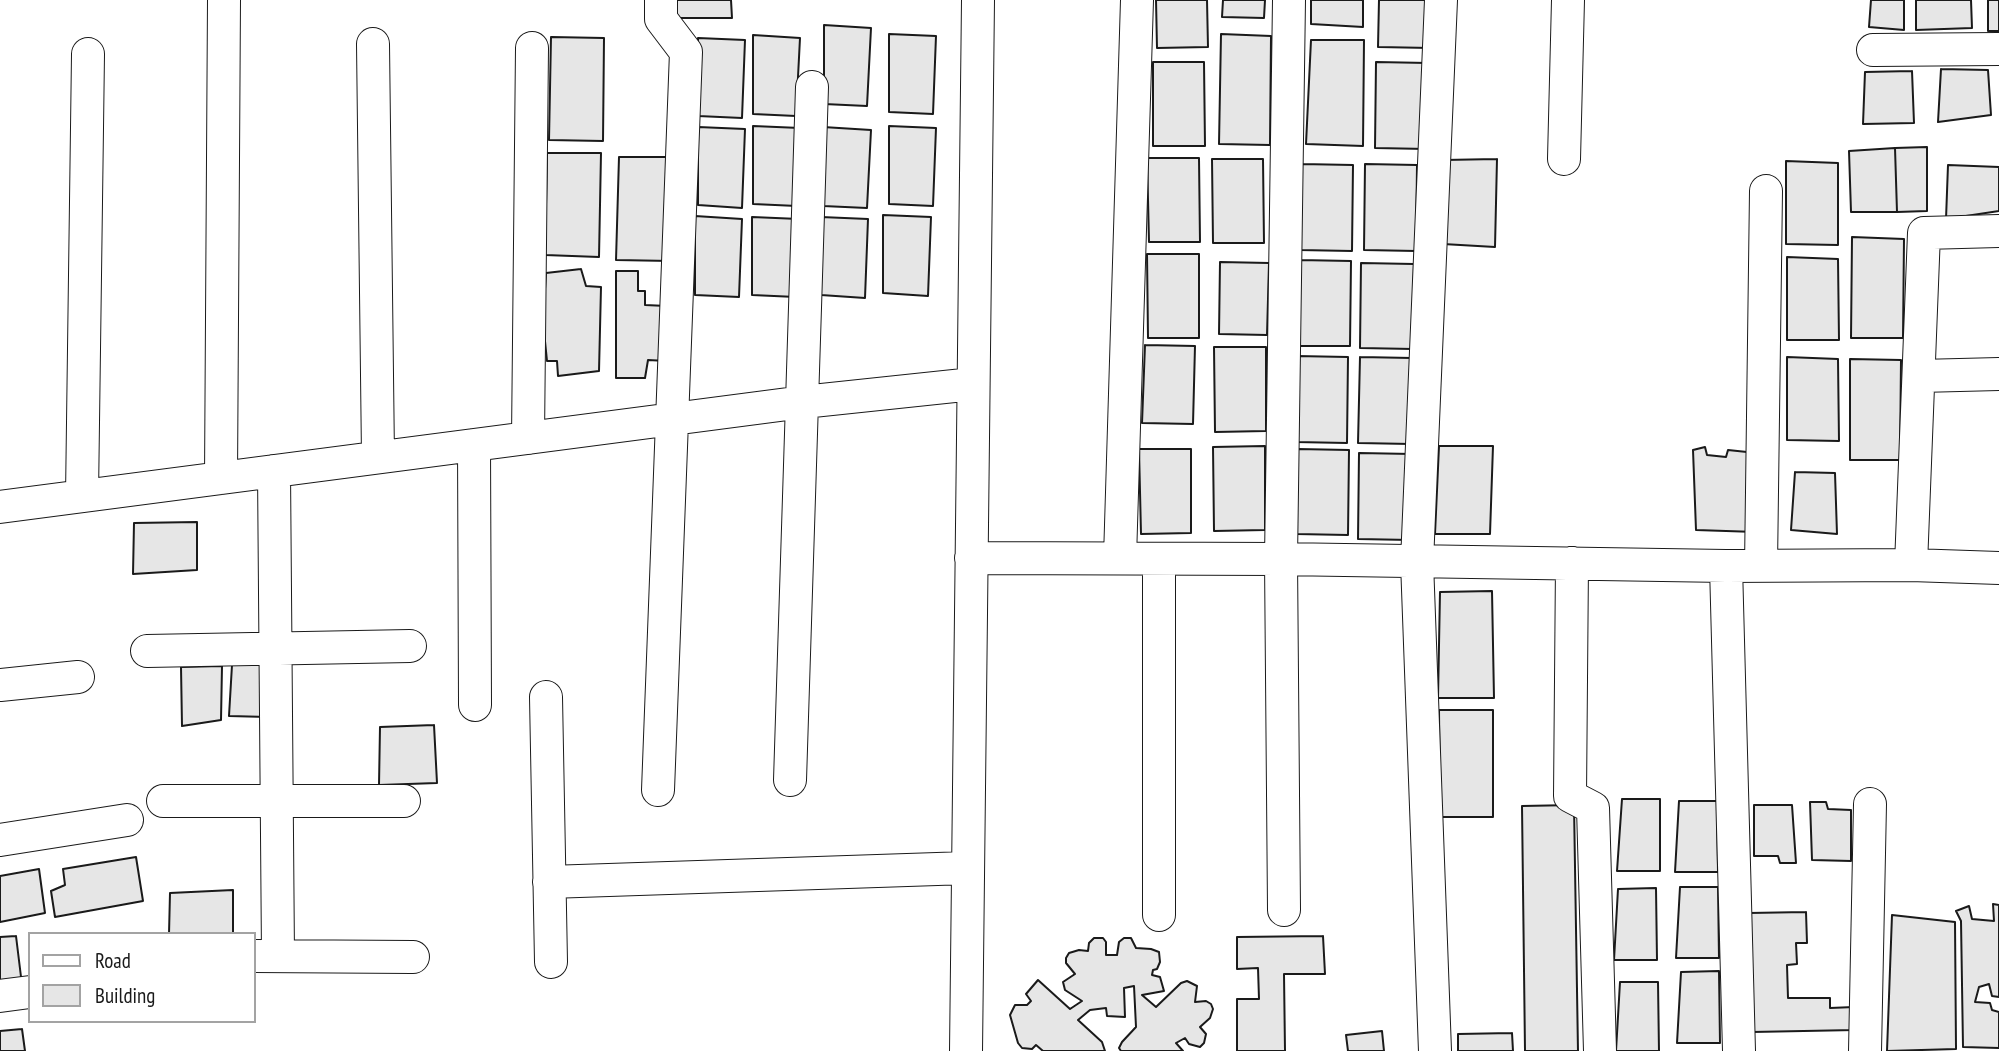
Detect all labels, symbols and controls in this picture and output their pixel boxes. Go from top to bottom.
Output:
legend [28,932,256,1023]
text: Road [95,947,131,974]
text: Building [95,982,155,1009]

